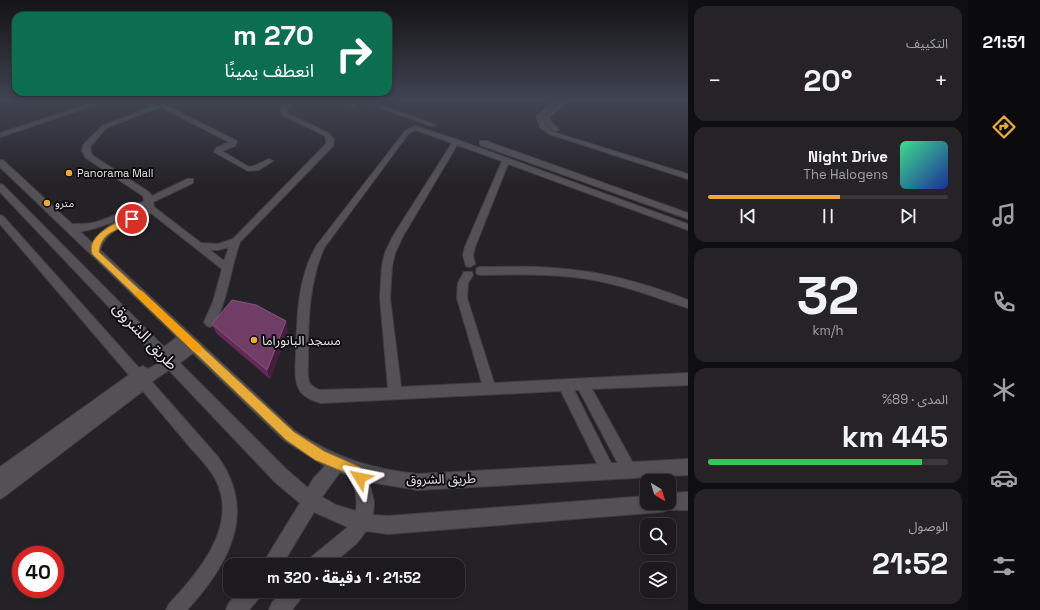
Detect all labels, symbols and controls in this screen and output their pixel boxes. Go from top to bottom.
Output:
text: 270 m [233,17,314,53]
icon: right [328,28,380,80]
text: 21:51 [983,30,1025,53]
text: التكييف [906,35,948,52]
text: انعطف يمينًا [224,59,314,82]
text: 20° [803,61,853,100]
text: − [708,66,722,94]
text: + [934,66,948,94]
icon: directions [990,113,1018,141]
text: Night Drive [808,147,888,166]
place label: Panorama Mall [77,166,153,180]
text: The Halogens [803,166,888,183]
marker: Panorama Mall [64,168,74,178]
place label: مترو [55,196,74,210]
marker: مترو [42,198,52,208]
icon: music [990,201,1018,229]
pin [115,202,149,236]
icon: previous [737,205,759,227]
icon: pause [817,205,839,227]
icon: next [897,205,919,227]
icon: arrive [121,208,143,230]
text: 32 [797,263,859,329]
icon: phone [990,288,1018,316]
street label: طريق الشروق [108,298,183,374]
text: km/h [813,322,843,339]
place label: مسجد البانوراما [262,332,341,349]
marker: مسجد البانوراما [249,335,259,345]
icon: climate [990,376,1018,404]
text: المدى · 89% [882,391,948,408]
text: 445 km [842,417,948,456]
position arrow [339,457,381,499]
icon: car [990,464,1018,492]
street label: طريق الشروق [406,470,476,488]
north arrow [640,474,676,510]
map controls [640,474,676,598]
button: search [640,518,676,554]
text: الوصول [908,518,948,535]
text: 21:52 [872,544,948,583]
speed limit sign: 40 [12,546,64,598]
icon: filters [990,552,1018,580]
button: layers [640,562,676,598]
text: 21:52 · 1 دقيقة · 320 m [267,568,421,587]

